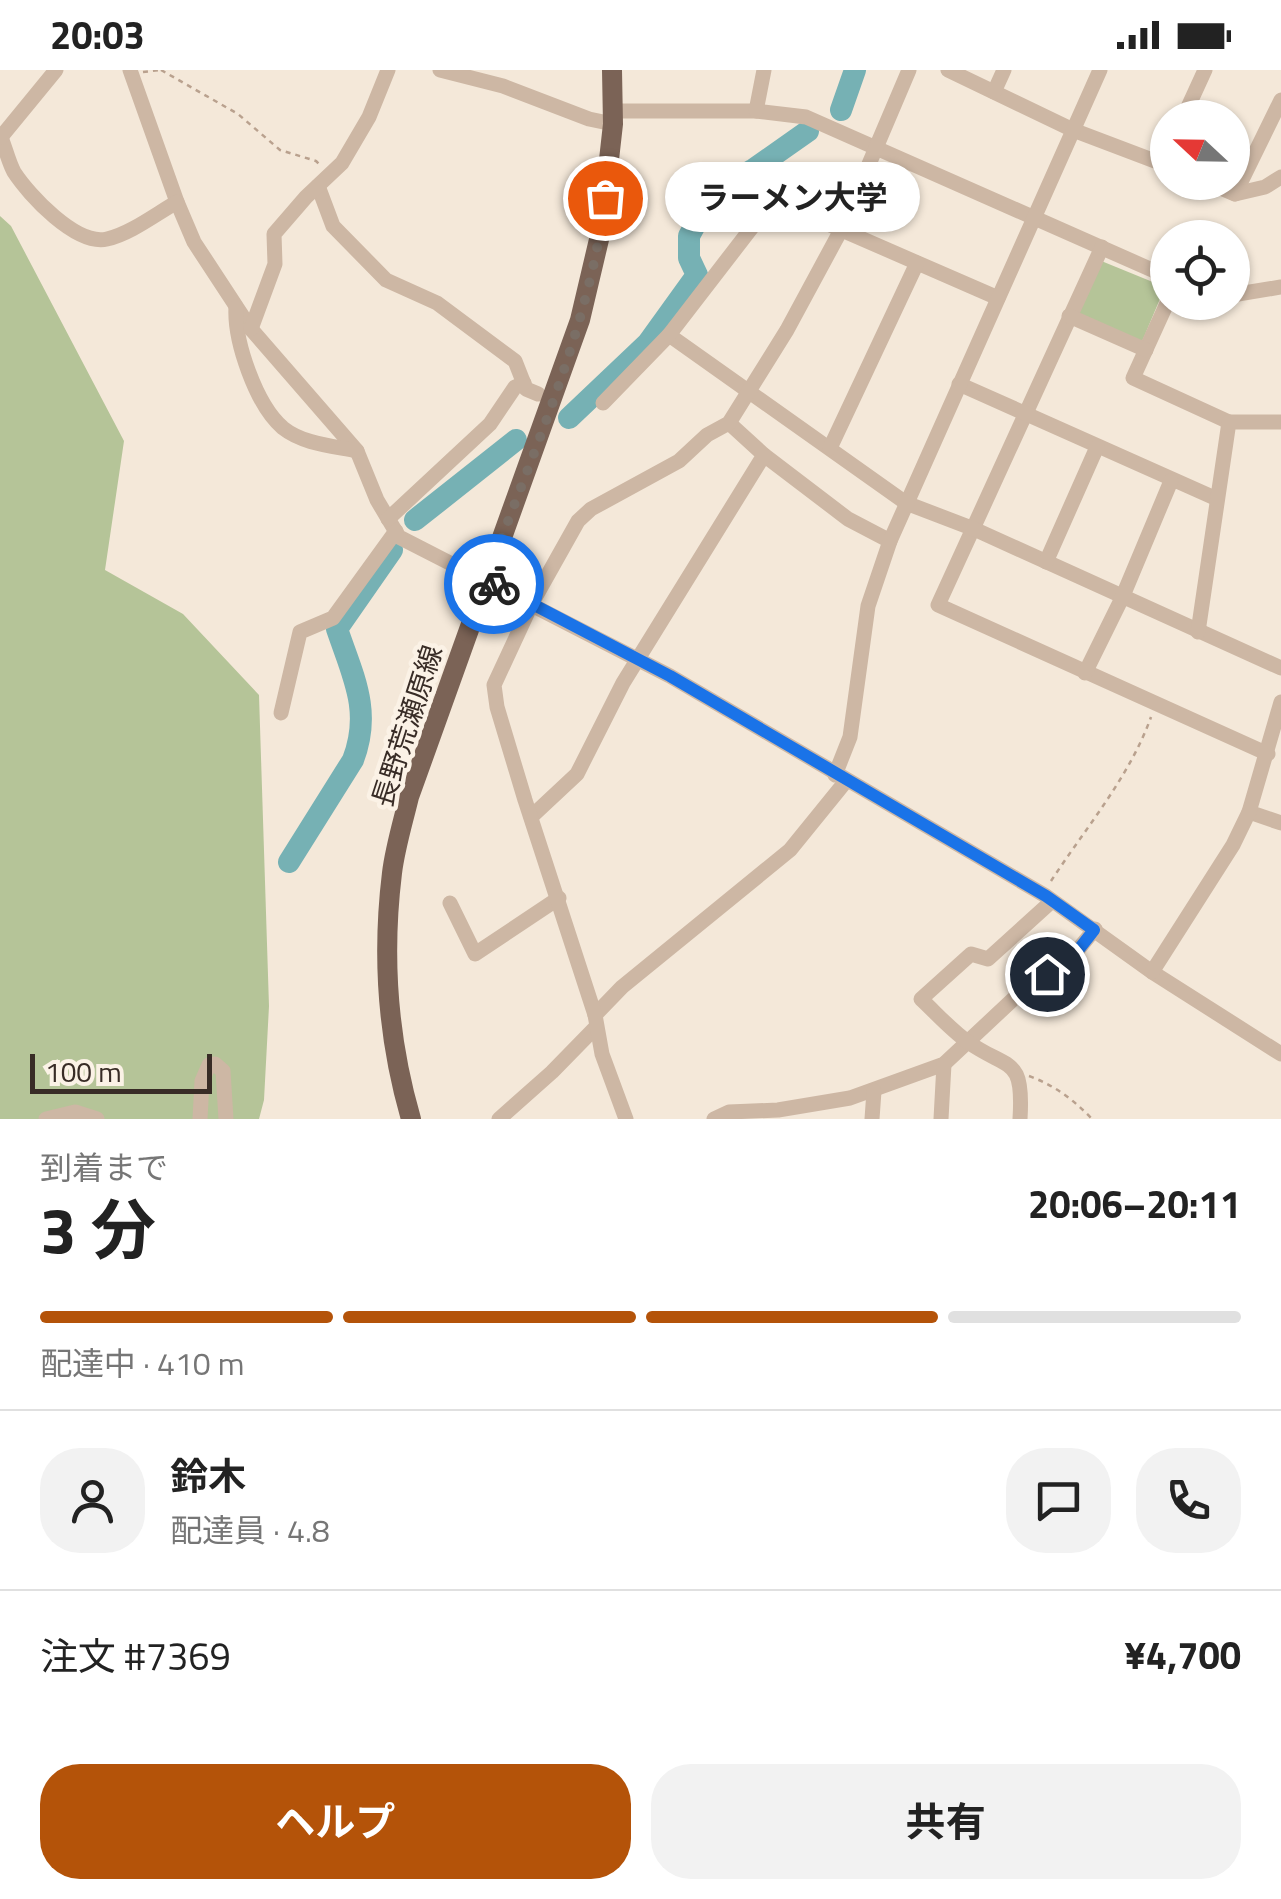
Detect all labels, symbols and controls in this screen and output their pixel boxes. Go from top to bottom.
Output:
text: 20:03 [50,6,145,64]
north arrow [1150,100,1250,200]
map controls [1150,100,1250,320]
pin [563,156,648,241]
callout: ラーメン大学 [665,163,920,233]
icon: bag [578,171,633,226]
text: ラーメン大学 [697,173,888,221]
button: locate [1150,220,1250,320]
courier [444,534,544,634]
icon: bike [467,557,522,612]
street label: 長野荒瀬原線 [360,639,453,812]
pin [1005,932,1090,1017]
icon: home [1020,947,1075,1002]
scale bar [30,1049,212,1094]
text: 100 m [45,1050,122,1093]
text: 到着まで [40,1143,168,1191]
text: 20:06–20:11 [1028,1175,1241,1233]
text: 3 分 [40,1179,156,1278]
text: 配達中 · 410 m [40,1339,245,1387]
text: 鈴木 [170,1447,246,1505]
button: person [40,1448,145,1553]
button: chat [1006,1448,1111,1553]
button: phone [1136,1448,1241,1553]
text: 配達員 · 4.8 [170,1506,330,1554]
text: ¥4,700 [1125,1626,1241,1684]
text: 注文 #7369 [40,1627,231,1685]
button: ヘルプ [40,1764,631,1879]
button: 共有 [651,1764,1241,1879]

